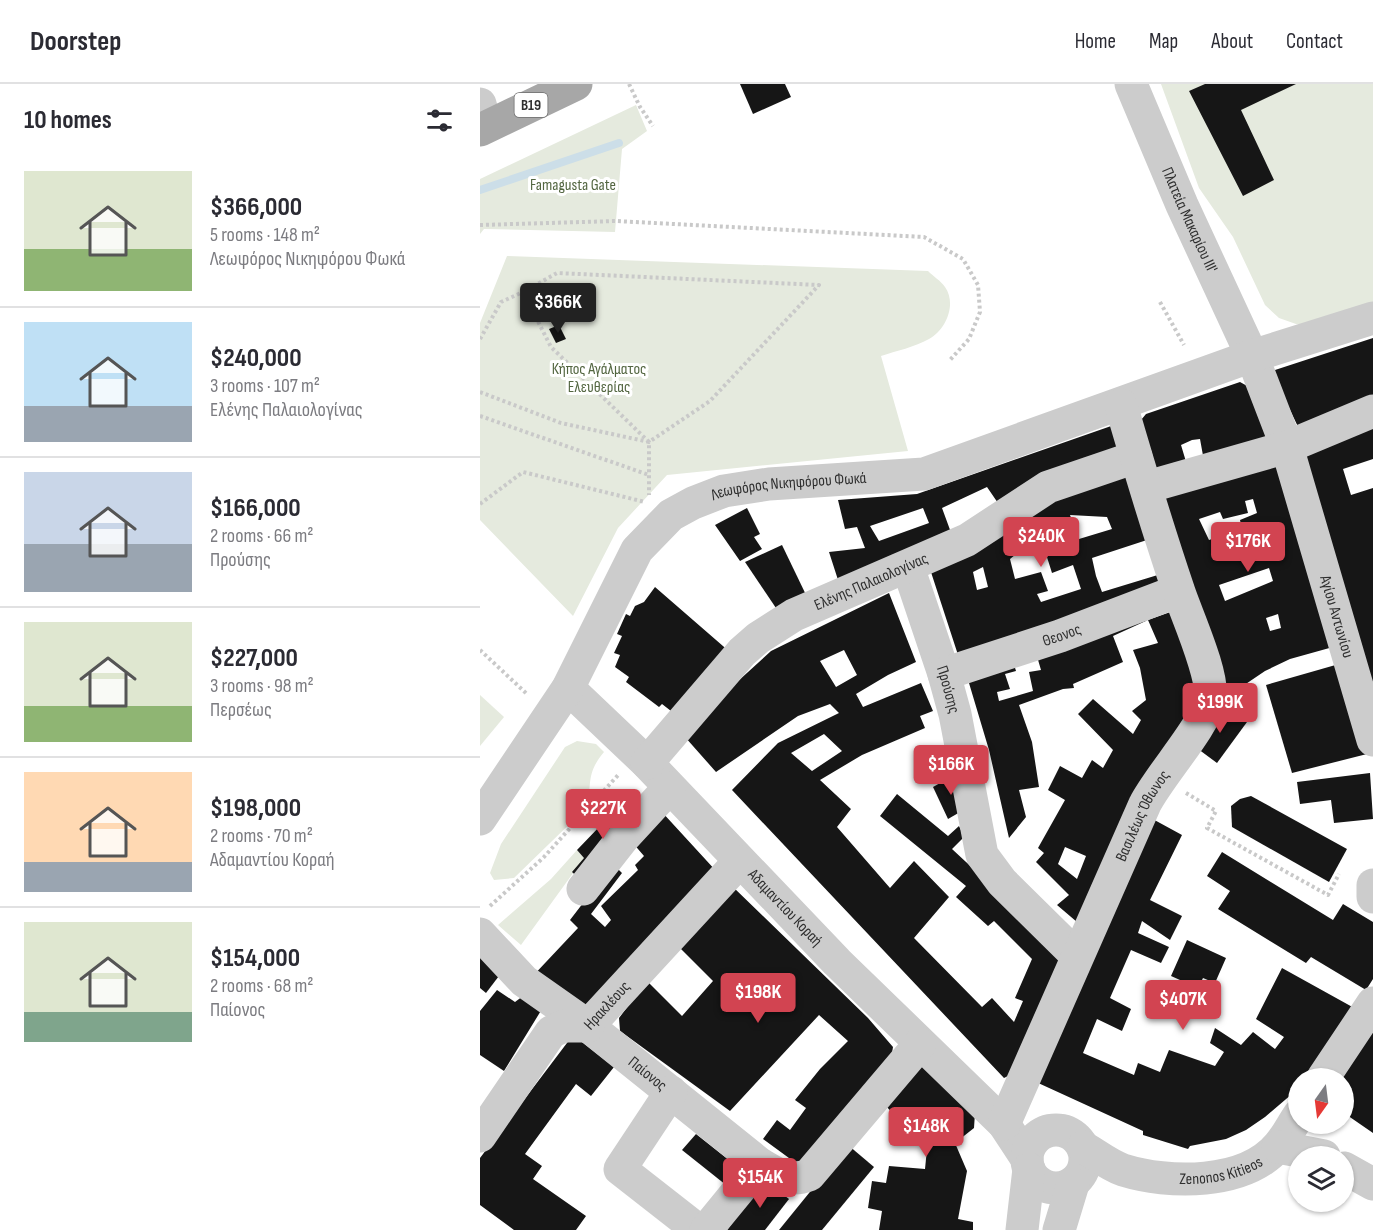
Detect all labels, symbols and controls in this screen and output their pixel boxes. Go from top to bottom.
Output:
text: Doorstep [30,25,121,58]
text: Home [1075,29,1116,54]
text: Map [1149,29,1178,54]
text: About [1211,29,1253,54]
text: Contact [1286,29,1343,54]
road number: B19 [514,93,548,117]
icon: filters [423,104,456,137]
text: 10 homes [24,105,112,136]
street label: Πλατεία Μακαρίου ΙΙΙ' [1158,164,1222,276]
park label: Famagusta Gate [530,176,616,195]
text: $366,000 [210,192,302,223]
icon: home [72,195,144,267]
text: 5 rooms · 148 m² [210,223,320,247]
text: Λεωφόρος Νικηφόρου Φωκά [210,247,405,271]
pin: $366K [516,283,600,334]
text: $366K [534,290,582,314]
text: $240,000 [210,343,302,374]
icon: home [72,346,144,418]
park label: Κήπος Αγάλματος Ελευθερίας [552,360,646,397]
text: 3 rooms · 107 m² [210,374,320,398]
text: Ελένης Παλαιολογίνας [210,398,363,422]
street label: Λεωφόρος Νικηφόρου Φωκά [707,468,867,505]
text: $166,000 [210,493,301,524]
icon: home [72,496,144,568]
pin: $240K [999,517,1083,568]
pin: $176K [1206,522,1290,573]
text: 2 rooms · 66 m² [210,524,314,548]
text: $240K [1017,524,1065,548]
text: $176K [1225,529,1271,553]
text: Προύσης [210,548,271,572]
street label: Ελένης Παλαιολογίνας [811,549,931,615]
street label: Αγίου Αντωνίου [1315,572,1358,660]
street label: Θεονος [1040,619,1084,651]
text: $227,000 [210,643,298,674]
icon: home [72,646,144,718]
street label: Προύσης [932,663,964,716]
text: 3 rooms · 98 m² [210,674,314,698]
pin: $199K [1178,683,1262,734]
text: $199K [1197,690,1243,714]
text: Περσέως [210,698,272,722]
pin: $166K [909,745,993,796]
text: $166K [928,752,974,776]
street label: Βασιλέως Όθωνος [1111,767,1174,864]
pin: $227K [561,789,645,840]
text: $198,000 [210,793,301,824]
icon: home [72,796,144,868]
text: $227K [580,796,626,820]
text: 2 rooms · 70 m² [210,824,313,848]
text: Αδαμαντίου Κοραή [210,848,334,872]
street label: Αδαμαντίου Κοραή [743,864,826,950]
text: $154,000 [210,943,300,974]
icon: home [72,946,144,1018]
pin: $198K [716,973,800,1024]
text: 2 rooms · 68 m² [210,974,314,998]
street label: Ηρακλέους [580,977,634,1034]
text: $198K [735,980,781,1004]
pin: $407K [1141,980,1225,1031]
text: $407K [1159,987,1207,1011]
text: Παίονος [210,998,265,1022]
street label: Παίονος [624,1053,671,1095]
north arrow [1288,1068,1354,1134]
map controls [1288,1068,1354,1212]
pin: $148K [884,1107,968,1158]
text: $148K [903,1114,949,1138]
button: layers [1288,1146,1354,1212]
street label: Zenonos Kitieos [1179,1152,1266,1189]
pin: $154K [718,1158,802,1209]
text: $154K [737,1165,783,1189]

